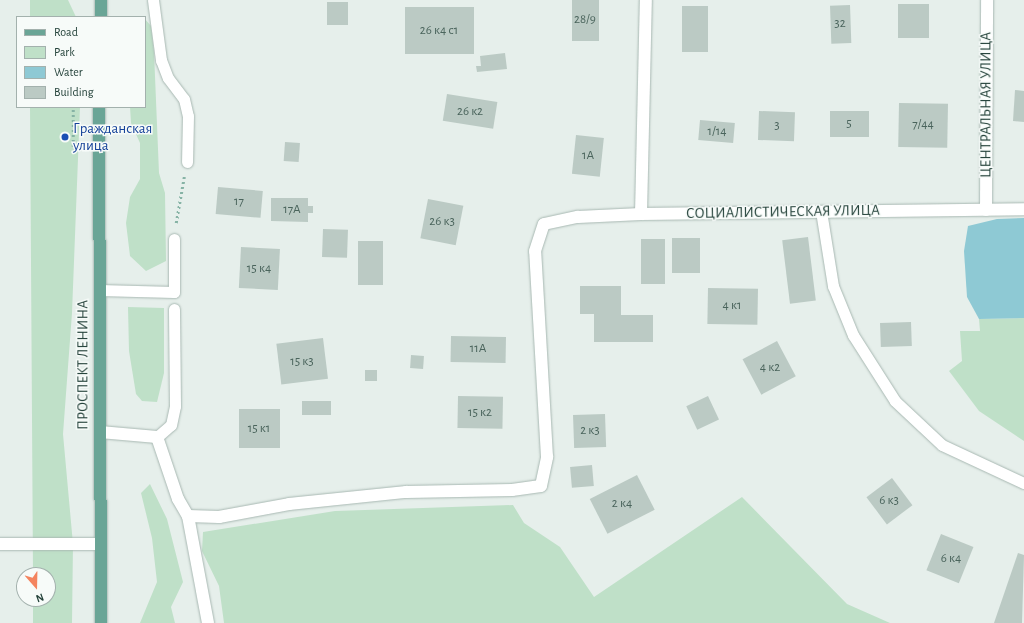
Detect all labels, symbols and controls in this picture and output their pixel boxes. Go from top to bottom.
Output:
house number: 28/9 [574,12,596,28]
legend [16,16,146,108]
house number: 32 [834,16,846,32]
house number: 26 к4 с1 [420,23,458,39]
text: Road [54,26,78,38]
street label: ЦЕНТРАЛЬНАЯ УЛИЦА [977,32,995,178]
text: Park [54,46,75,58]
text: Water [54,66,83,78]
text: Building [54,86,94,98]
house number: 26 к2 [457,104,483,120]
house number: 5 [846,116,852,132]
house number: 7/44 [912,117,934,133]
house number: 3 [774,118,780,134]
place label: Гражданская улица [73,119,152,154]
house number: 1/14 [708,124,726,140]
marker: Гражданская улица [60,132,70,142]
house number: 1А [582,148,594,164]
house number: 17 [234,194,244,210]
street label: СОЦИАЛИСТИЧЕСКАЯ УЛИЦА [686,201,880,223]
house number: 17А [283,202,301,218]
house number: 26 к3 [429,214,455,230]
house number: 15 к4 [247,261,271,277]
house number: 4 к1 [723,298,741,314]
street label: ПРОСПЕКТ ЛЕНИНА [74,300,92,430]
house number: 11А [470,341,486,357]
house number: 15 к3 [290,354,314,370]
house number: 4 к2 [760,360,780,376]
house number: 15 к2 [468,405,492,421]
house number: 15 к1 [248,421,270,437]
house number: 2 к3 [580,423,600,439]
house number: 6 к3 [879,493,899,509]
house number: 2 к4 [612,496,632,512]
house number: 6 к4 [941,551,961,567]
north arrow [16,567,56,607]
text: N [34,591,45,604]

